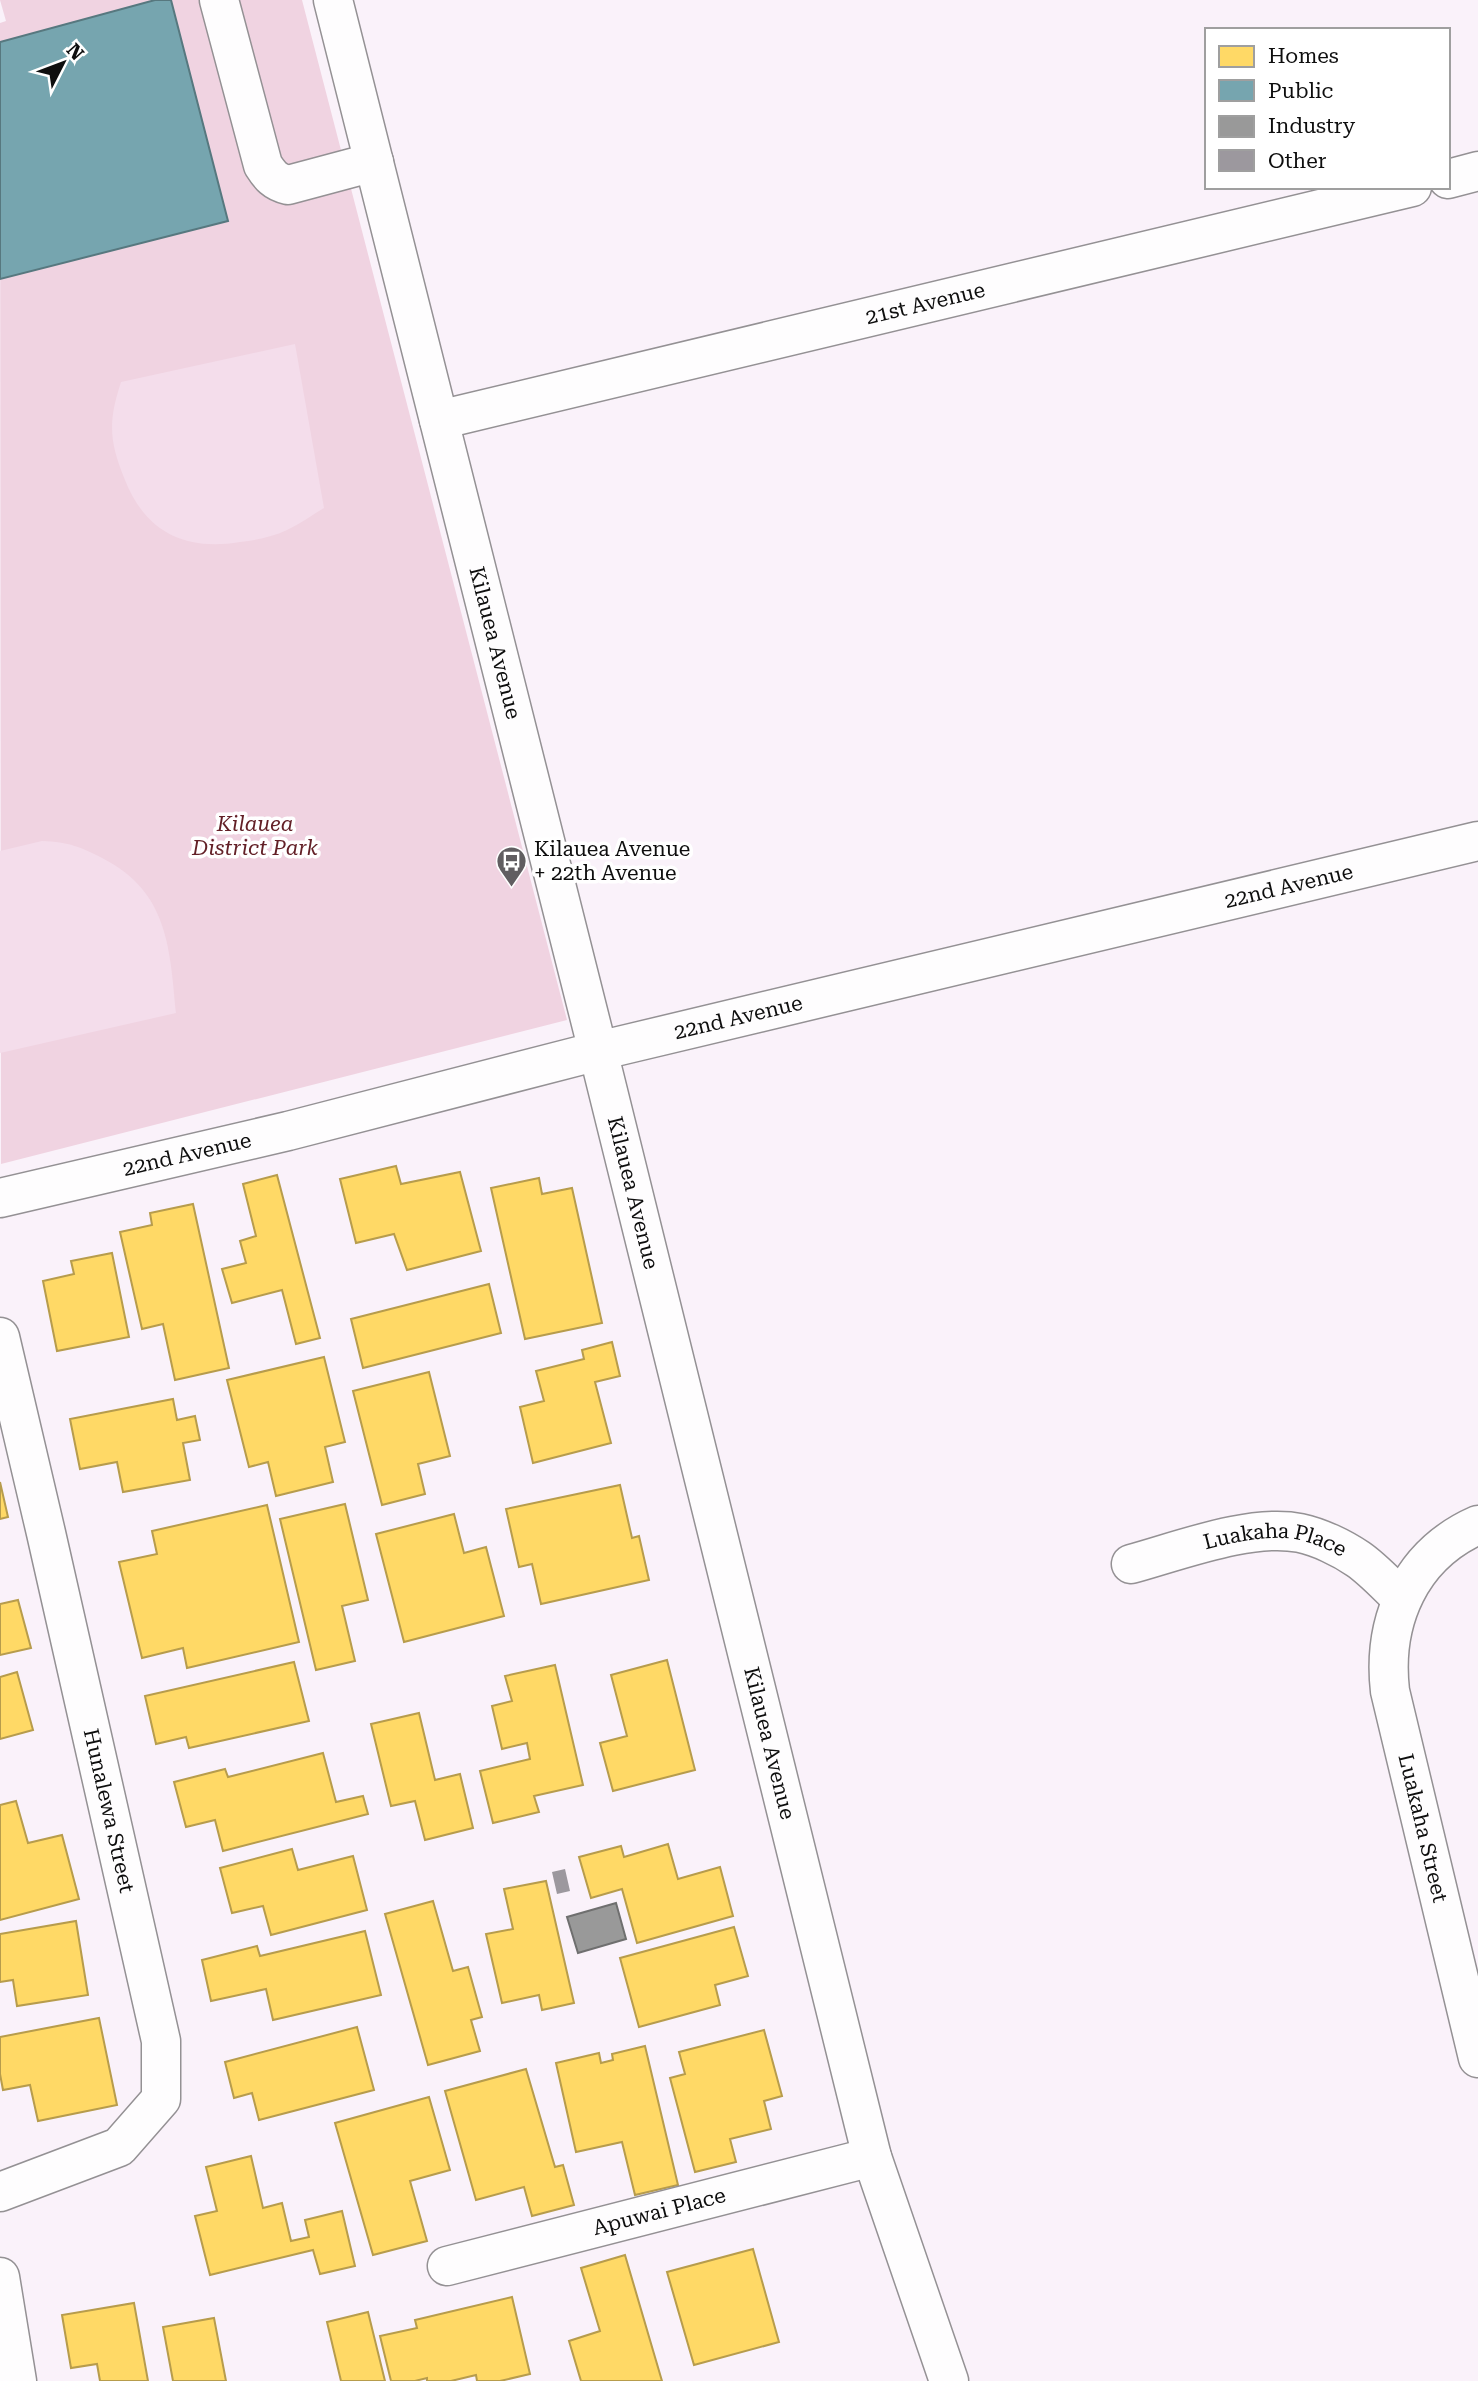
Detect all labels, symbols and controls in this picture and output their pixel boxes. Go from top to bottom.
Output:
north arrow [28,28,98,98]
legend [1205,28,1450,189]
text: N [62,39,89,65]
text: Homes [1268,44,1339,68]
text: Public [1268,79,1334,103]
text: Industry [1268,114,1356,138]
text: Other [1268,149,1327,173]
street label: 21st Avenue [863,278,987,329]
street label: Kilauea Avenue [464,564,526,722]
park label: Kilauea District Park [191,812,319,860]
place label: Kilauea Avenue + 22th Avenue [534,837,690,885]
bus stop icon: Kilauea Avenue + 22th Avenue [494,844,528,888]
street label: 22nd Avenue [1222,859,1355,913]
street label: 22nd Avenue [672,991,805,1044]
street label: Kilauea Avenue [603,1114,664,1272]
street label: 22nd Avenue [120,1128,254,1181]
street label: Luakaha Place [1201,1519,1351,1562]
street label: Kilauea Avenue [739,1664,800,1822]
street label: Hunalewa Street [79,1726,139,1895]
street label: Luakaha Street [1393,1751,1452,1905]
street label: Apuwai Place [590,2183,728,2240]

